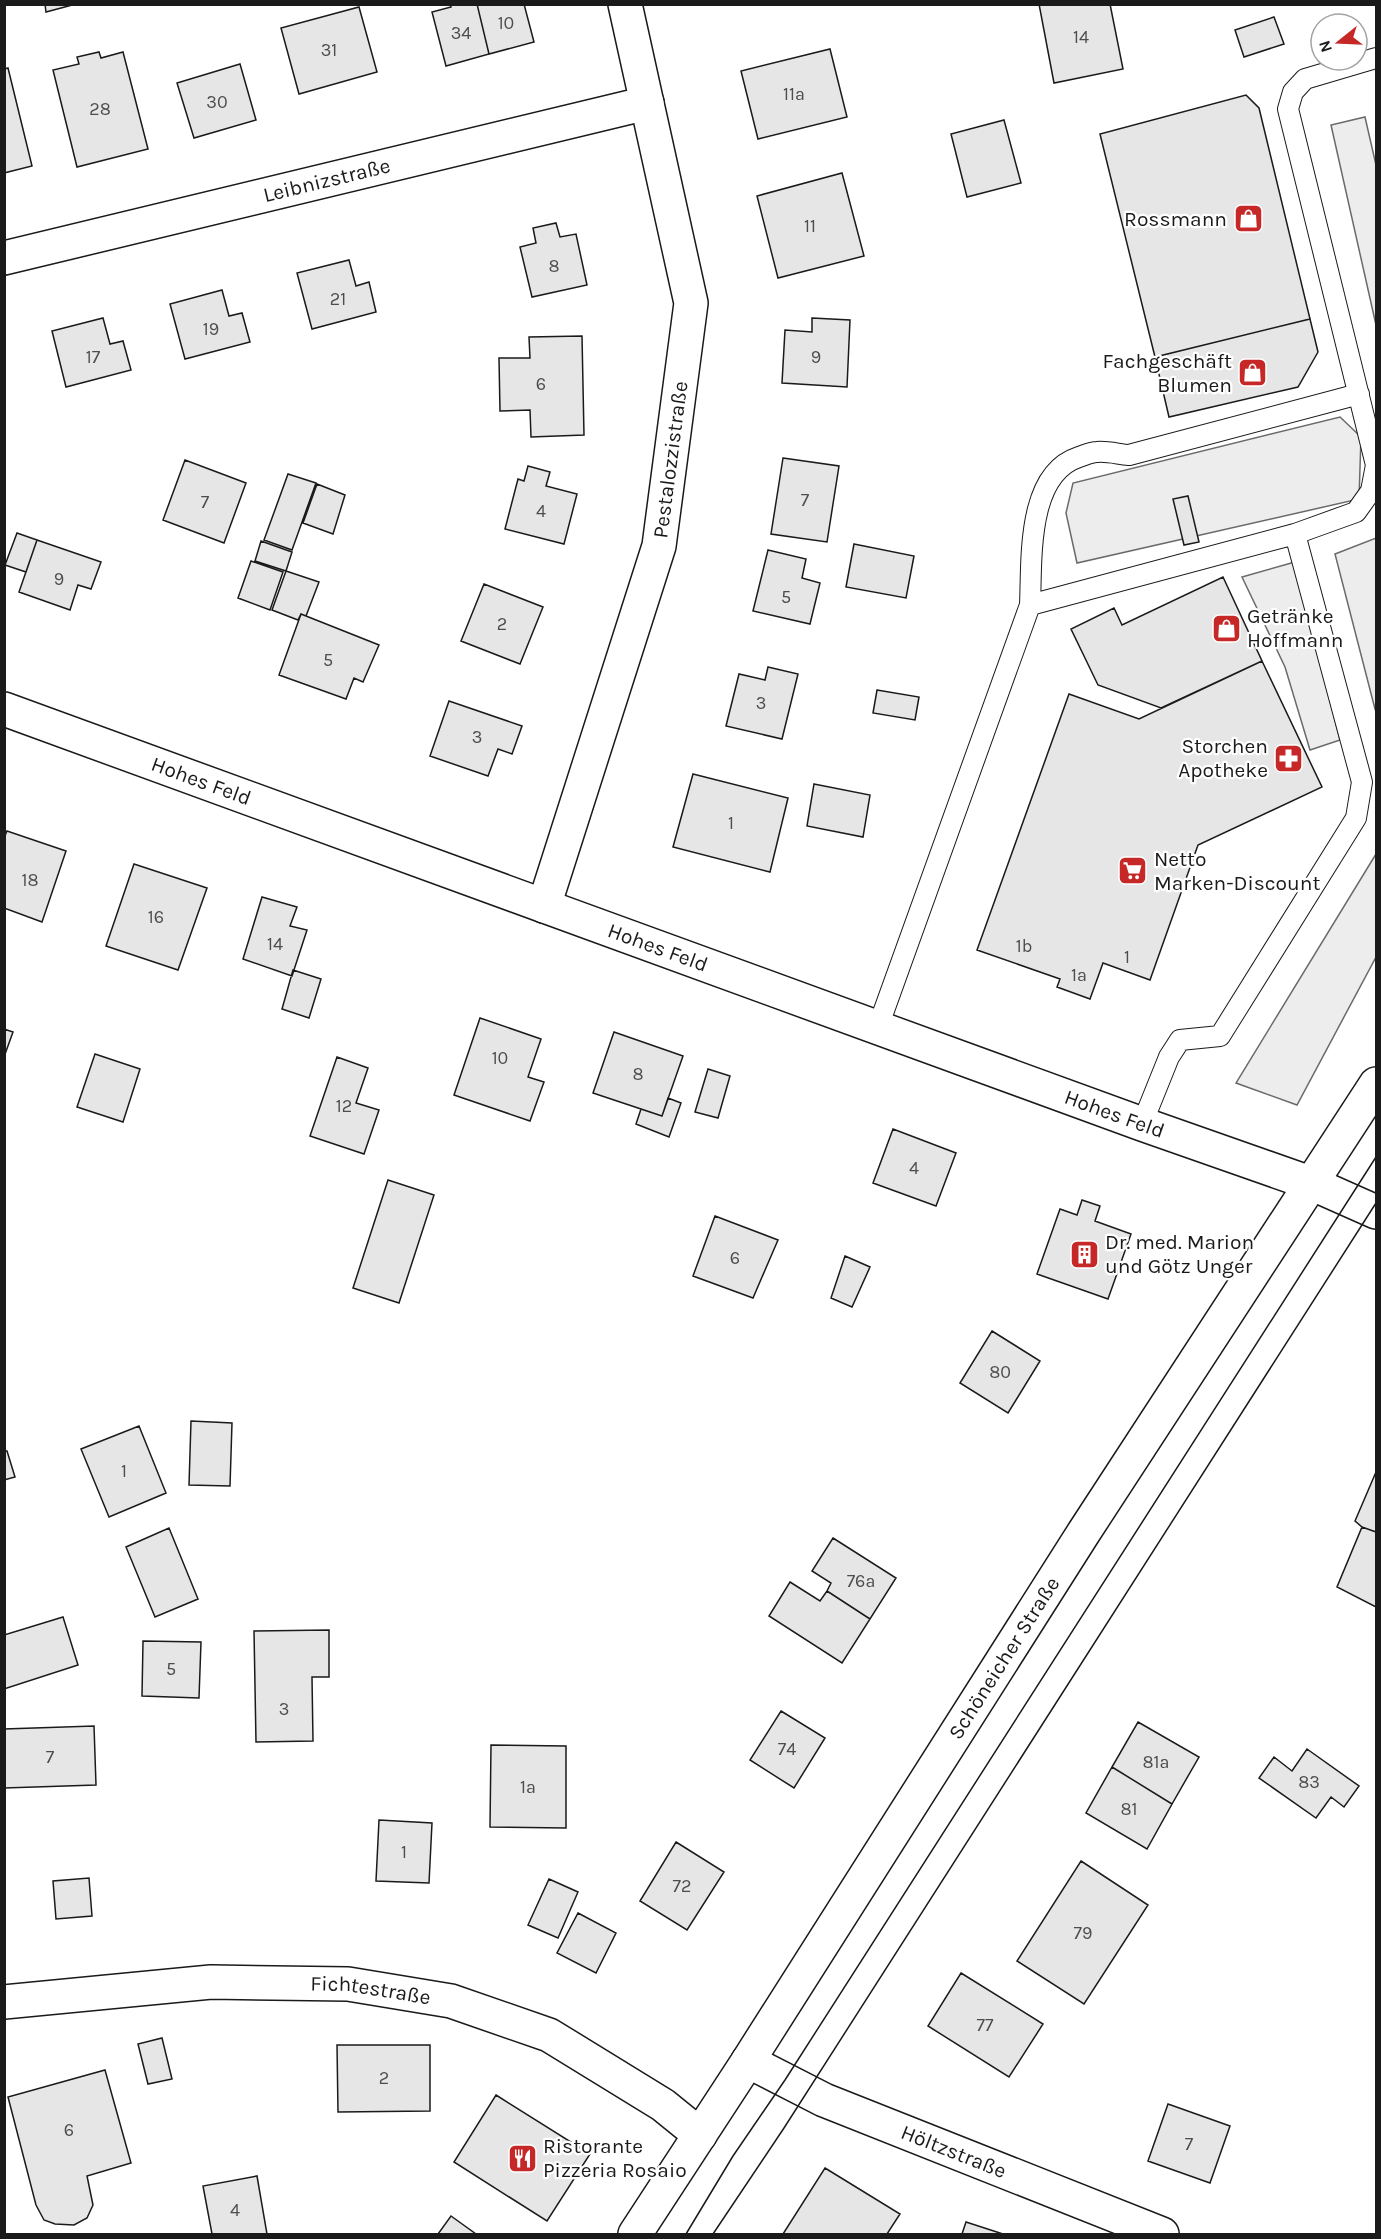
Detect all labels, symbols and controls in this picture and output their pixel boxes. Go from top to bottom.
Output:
house number: 10 [498,12,514,34]
north arrow [1309,12,1369,72]
house number: 34 [451,22,471,44]
house number: 14 [1073,26,1089,48]
text: N [1314,38,1336,55]
house number: 31 [321,39,337,61]
house number: 11a [783,83,805,105]
house number: 30 [206,91,228,113]
house number: 28 [89,98,111,120]
street label: Leibnizstraße [261,153,393,207]
shop icon: Rossmann [1232,203,1264,235]
place label: Rossmann [1124,207,1227,231]
house number: 11 [804,215,816,237]
house number: 8 [548,255,560,277]
house number: 21 [330,288,346,310]
house number: 19 [203,318,219,340]
house number: 17 [86,346,101,368]
house number: 9 [811,346,821,368]
place label: Fachgeschäft Blumen [1103,349,1232,397]
shop icon: Fachgeschäft Blumen [1237,357,1269,389]
house number: 6 [536,373,546,395]
street label: Pestalozzistraße [648,380,693,540]
house number: 7 [801,489,810,511]
house number: 7 [201,491,210,513]
house number: 4 [536,500,546,522]
house number: 9 [54,568,64,590]
house number: 5 [781,586,791,608]
place label: Getränke Hoffmann [1247,604,1343,652]
shop icon: Getränke Hoffmann [1210,612,1242,644]
house number: 2 [497,613,507,635]
house number: 5 [323,649,333,671]
house number: 3 [756,692,766,714]
house number: 3 [472,726,482,748]
place label: Storchen Apotheke [1178,734,1268,782]
pharmacy icon: Storchen Apotheke [1273,742,1305,774]
street label: Hohes Feld [148,752,255,810]
house number: 1 [728,812,734,834]
place label: Netto Marken-Discount [1154,847,1320,895]
supermarket icon: Netto Marken-Discount [1117,855,1149,887]
house number: 18 [21,869,39,891]
house number: 16 [148,906,164,928]
street label: Hohes Feld [605,918,711,977]
house number: 14 [267,933,283,955]
house number: 1b [1016,935,1032,957]
house number: 1 [1124,946,1130,968]
house number: 1a [1071,964,1087,986]
house number: 10 [492,1047,508,1069]
house number: 8 [632,1063,644,1085]
street label: Hohes Feld [1061,1085,1168,1143]
house number: 12 [336,1095,352,1117]
house number: 4 [909,1157,919,1179]
place label: Dr. med. Marion und Götz Unger [1105,1230,1254,1278]
building icon: Dr. med. Marion und Götz Unger [1068,1238,1100,1270]
house number: 6 [730,1247,740,1269]
house number: 80 [989,1361,1011,1383]
house number: 1 [121,1460,127,1482]
house number: 76a [847,1570,875,1592]
street label: Schöneicher Straße [943,1572,1064,1744]
house number: 5 [166,1658,176,1680]
house number: 3 [279,1698,289,1720]
house number: 74 [778,1738,796,1760]
house number: 7 [46,1746,55,1768]
house number: 81a [1143,1751,1169,1773]
house number: 83 [1298,1771,1320,1793]
house number: 1a [520,1776,536,1798]
house number: 81 [1120,1798,1138,1820]
house number: 1 [401,1841,407,1863]
house number: 72 [673,1875,691,1897]
house number: 79 [1074,1922,1092,1944]
street label: Fichtestraße [310,1971,433,2009]
house number: 77 [977,2014,994,2036]
house number: 2 [379,2067,389,2089]
house number: 6 [64,2119,74,2141]
street label: Höltzstraße [898,2120,1010,2183]
house number: 7 [1185,2133,1194,2155]
place label: Ristorante Pizzeria Rosaio [543,2134,687,2182]
restaurant icon: Ristorante Pizzeria Rosaio [506,2142,538,2174]
house number: 4 [230,2199,240,2221]

